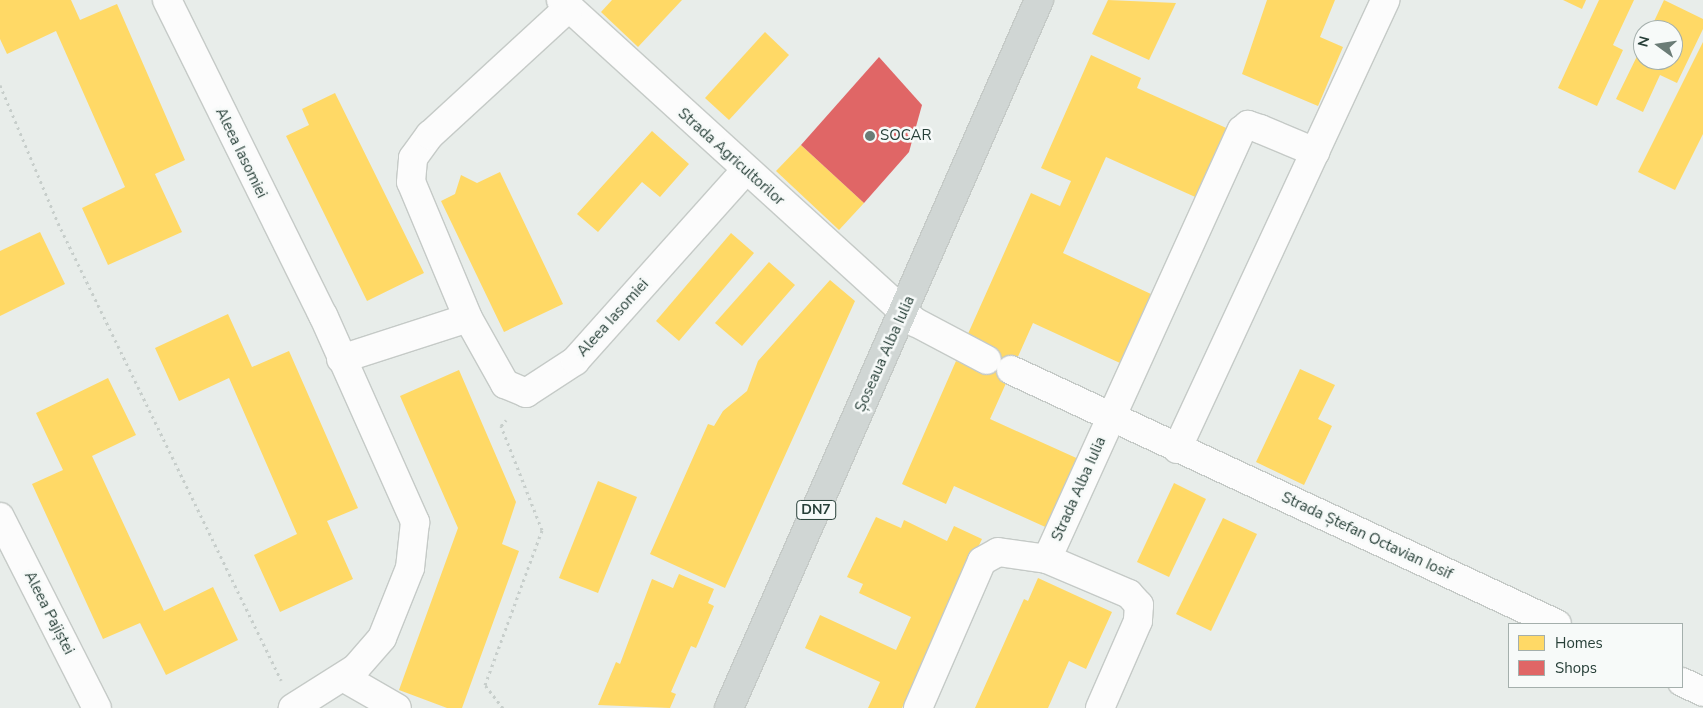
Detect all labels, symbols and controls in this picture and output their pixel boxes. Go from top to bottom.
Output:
north arrow [1633,20,1683,70]
text: N [1633,34,1654,49]
street label: Aleea Iasomiei [211,105,271,201]
street label: Strada Agricultorilor [674,105,788,209]
place label: SOCAR [880,127,932,145]
marker: SOCAR [864,130,876,142]
street label: Aleea Iasomiei [573,275,653,361]
street label: Șoseaua Alba Iulia [851,293,919,415]
street label: Strada Alba Iulia [1048,434,1110,544]
street label: Strada Ștefan Octavian Iosif [1279,488,1455,584]
road number: DN7 [796,498,836,522]
street label: Aleea Pajiștei [20,568,78,658]
legend [1508,623,1683,688]
text: Homes [1555,633,1603,653]
text: Shops [1555,658,1597,678]

